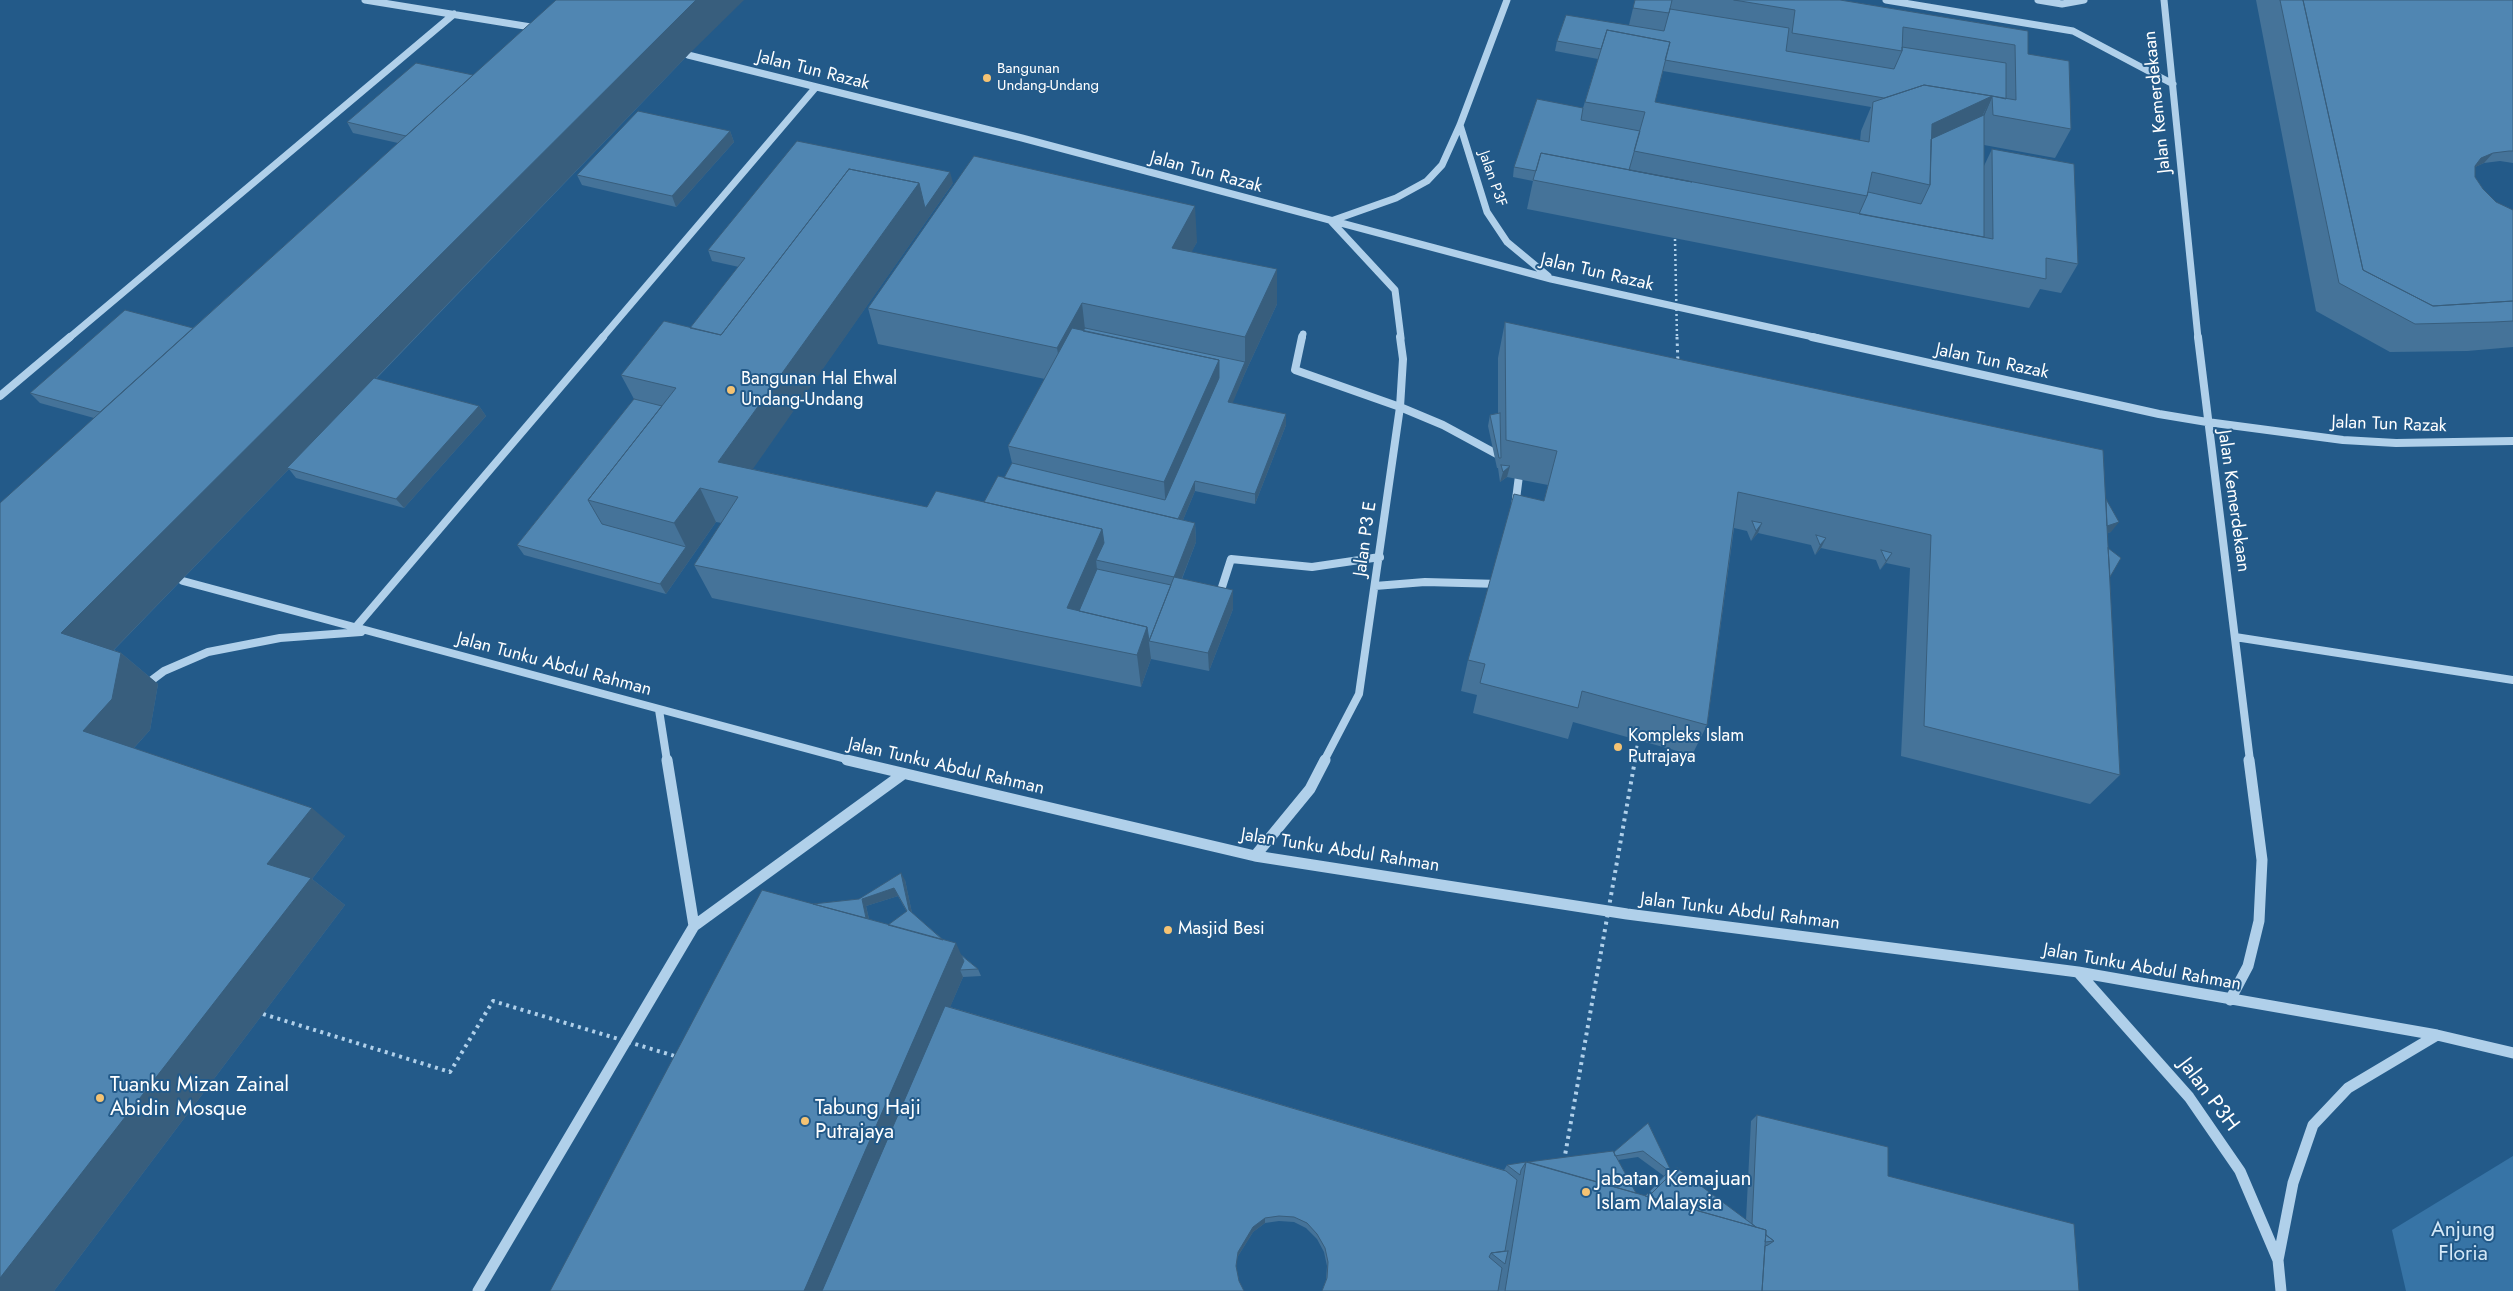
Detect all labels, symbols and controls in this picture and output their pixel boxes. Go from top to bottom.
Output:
street label: Jalan Kemerdekaan [2140,30,2176,174]
street label: Jalan Tun Razak [754,47,872,95]
place label: Bangunan Undang-Undang [997,60,1099,95]
marker: Bangunan Undang-Undang [981,72,993,84]
street label: Jalan Tun Razak [1147,148,1265,198]
street label: Jalan P3F [1474,149,1510,209]
street label: Jalan Tun Razak [1538,249,1656,297]
street label: Jalan Tun Razak [1933,339,2051,385]
place label: Bangunan Hal Ehwal Undang-Undang [741,369,897,412]
marker: Bangunan Hal Ehwal Undang-Undang [725,384,737,396]
street label: Jalan Tun Razak [2331,412,2447,438]
street label: Jalan Kemerdekaan [2212,429,2254,573]
street label: Jalan P3 E [1350,500,1382,578]
street label: Jalan Tunku Abdul Rahman [454,629,654,701]
place label: Kompleks Islam Putrajaya [1628,726,1744,769]
street label: Jalan Tunku Abdul Rahman [846,734,1046,800]
marker: Kompleks Islam Putrajaya [1612,741,1624,753]
street label: Jalan Tunku Abdul Rahman [1239,825,1441,877]
street label: Jalan Tunku Abdul Rahman [1639,889,1841,935]
place label: Masjid Besi [1178,919,1265,941]
marker: Masjid Besi [1162,924,1174,936]
street label: Jalan Tunku Abdul Rahman [2041,940,2243,996]
street label: Jalan P3H [2172,1053,2244,1137]
place label: Tuanku Mizan Zainal Abidin Mosque [110,1073,289,1123]
marker: Tuanku Mizan Zainal Abidin Mosque [94,1092,106,1104]
place label: Tabung Haji Putrajaya [815,1096,921,1146]
marker: Tabung Haji Putrajaya [799,1115,811,1127]
place label: Jabatan Kemajuan Islam Malaysia [1596,1167,1752,1217]
marker: Jabatan Kemajuan Islam Malaysia [1580,1186,1592,1198]
park label: Anjung Floria [2431,1218,2495,1268]

